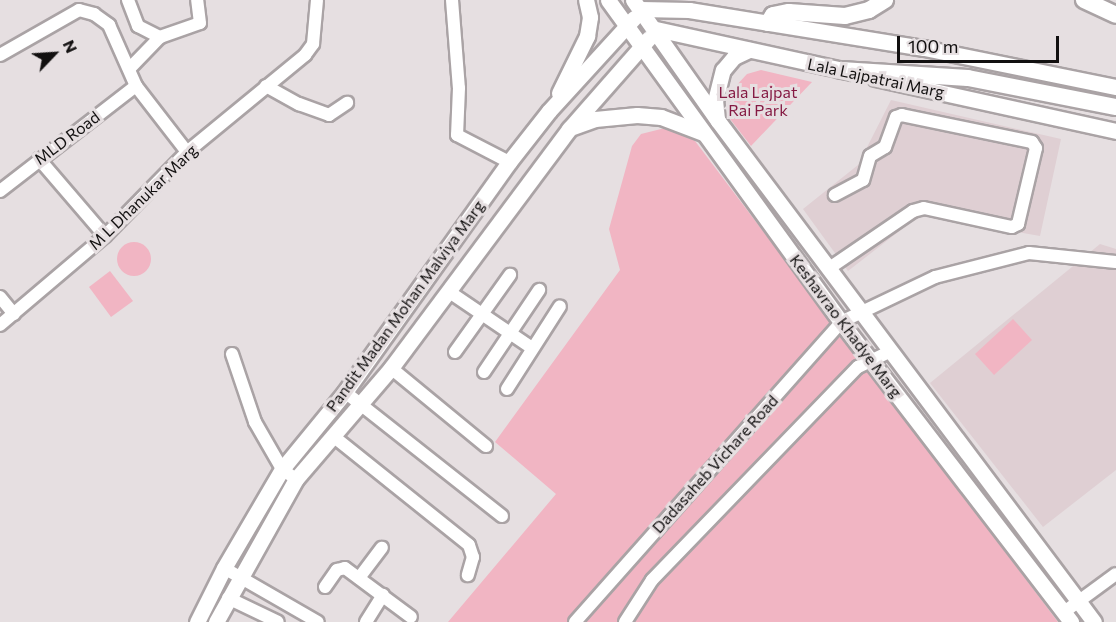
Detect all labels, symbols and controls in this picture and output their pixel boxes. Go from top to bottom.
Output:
north arrow [24,24,84,84]
scale bar [900,24,1062,62]
text: 100 m [908,35,958,57]
text: N [60,37,82,56]
street label: Lala Lajpatrai Marg [806,54,946,102]
park label: Lala Lajpat Rai Park [718,82,798,120]
street label: MLD Road [31,107,103,169]
street label: M L Dhanukar Marg [85,140,201,254]
street label: Pandit Madan Mohan Malviya Marg [322,197,488,415]
street label: Keshavrao Khadye Marg [786,251,906,401]
street label: Dadasaheb Vichare Road [648,391,782,537]

